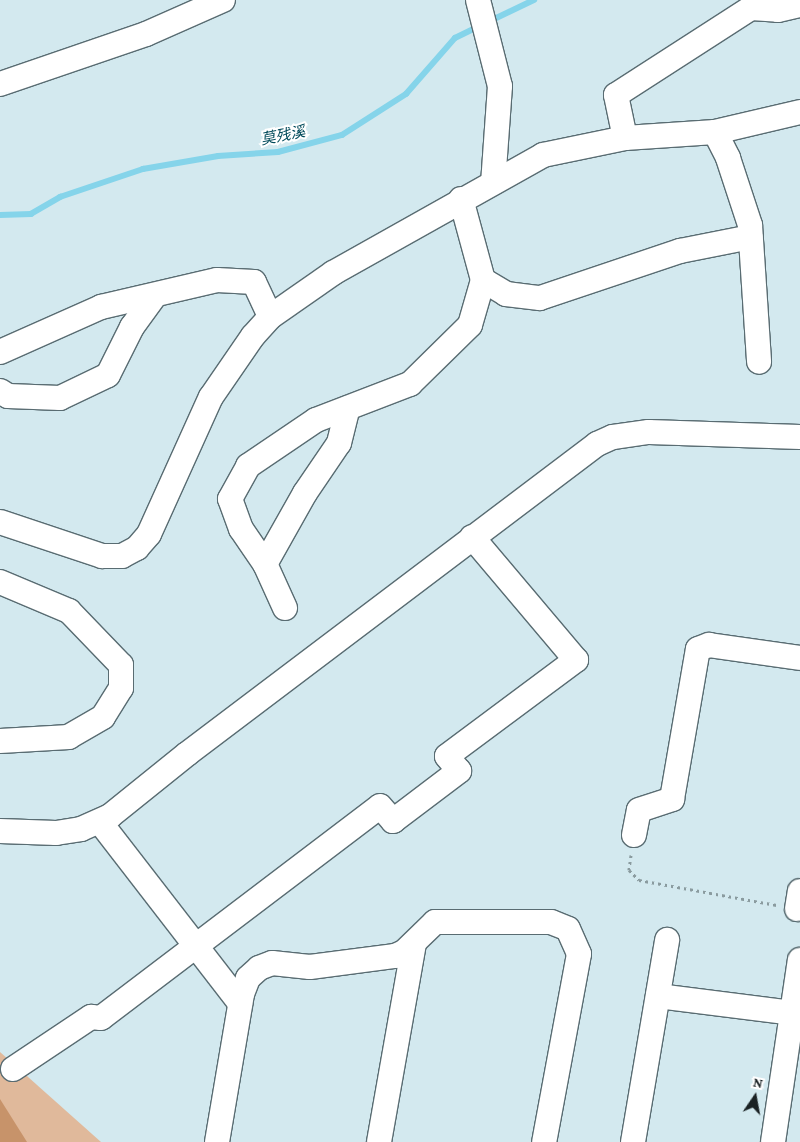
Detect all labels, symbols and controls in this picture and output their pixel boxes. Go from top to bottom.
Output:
water label: 莫残溪 [259,123,307,149]
north arrow [730,1072,780,1122]
text: N [752,1074,764,1091]

